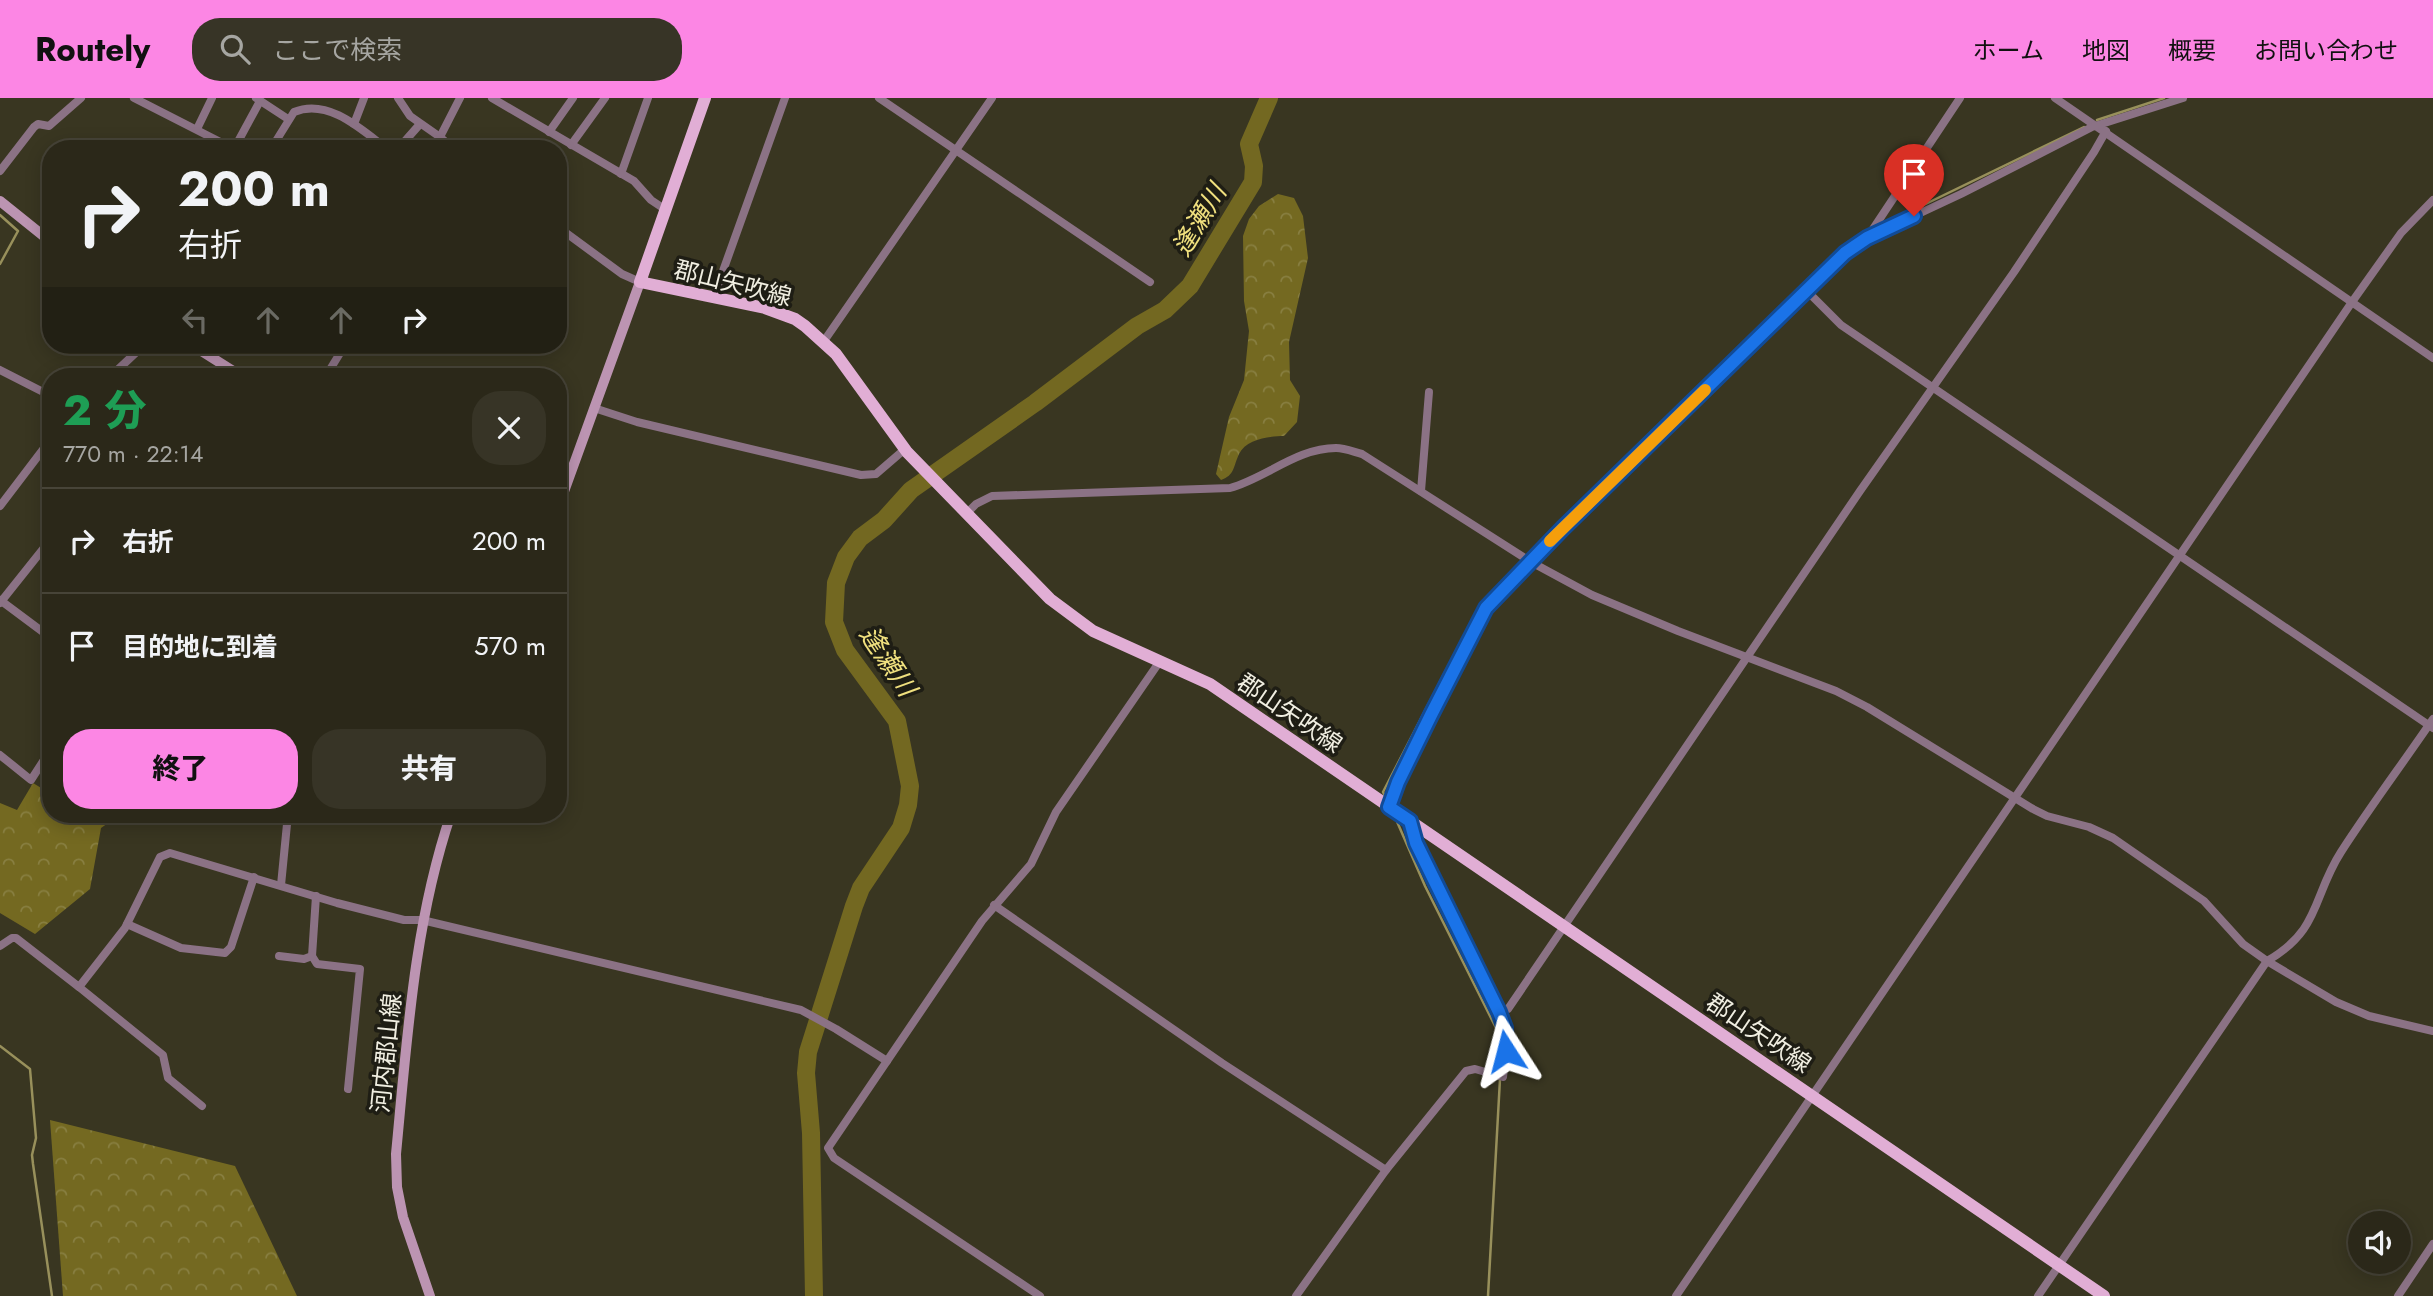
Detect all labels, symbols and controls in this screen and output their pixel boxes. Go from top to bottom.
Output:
search box [192,18,682,81]
text: Routely [35,26,150,73]
icon: search [216,30,254,68]
text: ここで検索 [272,31,402,69]
text: ホーム [1973,33,2044,68]
text: 地図 [2082,33,2130,68]
text: 概要 [2168,33,2216,68]
text: お問い合わせ [2254,33,2398,68]
pin [1884,144,1944,216]
text: 200 m [178,154,330,224]
icon: arrive [1895,155,1933,193]
icon: right [63,168,154,259]
water label: 逢瀬川 [1163,174,1237,263]
text: 右折 [178,222,242,268]
street label: 郡山矢吹線 [671,252,795,314]
icon: left [176,301,214,339]
icon: ahead [249,301,287,339]
icon: ahead [322,301,360,339]
icon: right [395,301,433,339]
text: 2 分 [63,380,146,441]
button: close [472,391,546,465]
text: 770 m · 22:14 [63,437,203,471]
icon: right [63,522,101,560]
text: 200 m [472,522,546,560]
text: 右折 [122,523,174,561]
water label: 逢瀬川 [850,618,927,706]
icon: arrive [63,627,101,665]
text: 570 m [474,627,546,665]
text: 目的地に到着 [122,628,278,666]
street label: 郡山矢吹線 [1230,665,1350,761]
button: 終了 [63,729,298,809]
button: 共有 [312,729,546,809]
street label: 郡山矢吹線 [1699,985,1819,1081]
street label: 河内郡山線 [362,991,410,1115]
position arrow [1469,1014,1543,1088]
map controls [2348,1211,2411,1274]
button: sound [2348,1211,2411,1274]

